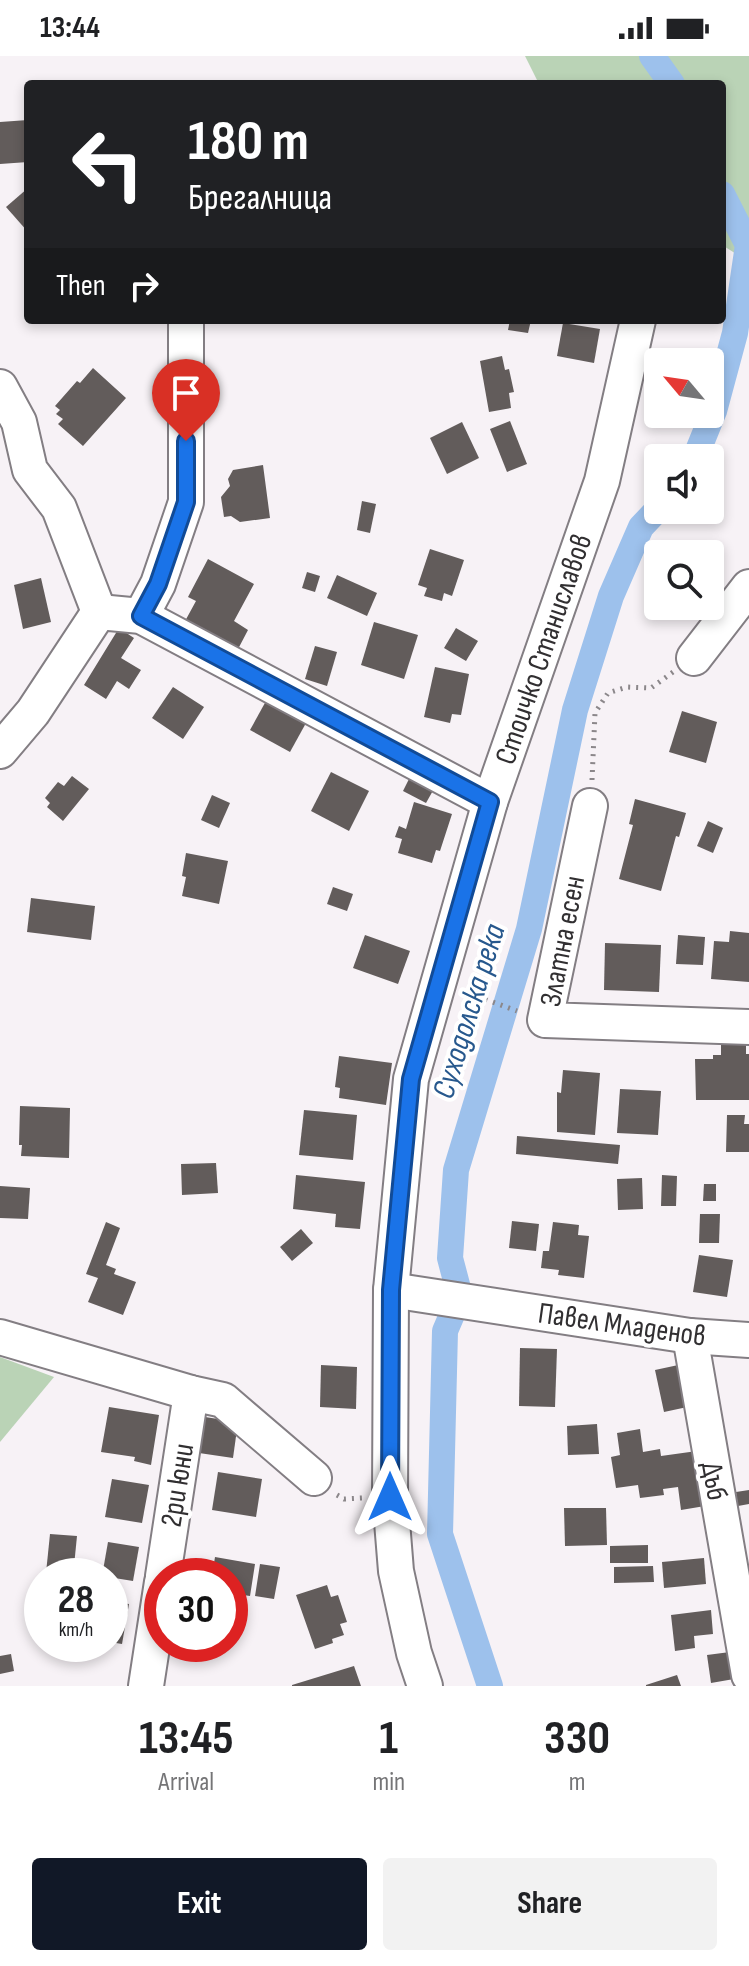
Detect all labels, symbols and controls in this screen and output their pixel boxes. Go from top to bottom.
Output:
text: 13:44 [40,10,100,46]
text: 180 m [188,109,309,176]
icon: left [56,112,160,216]
text: Брегалница [188,177,332,220]
icon: right [122,264,166,308]
text: Then [56,268,106,304]
north arrow [644,348,724,428]
map controls [644,348,724,620]
pin [152,359,220,441]
icon: arrive [164,371,208,415]
button: sound [644,444,724,524]
street label: Стоичко Станиславов [488,529,600,769]
button: search [644,540,724,620]
street label: Златна есен [533,873,593,1010]
water label: Суходолска река [424,919,515,1104]
street label: Павел Младенов [536,1295,708,1355]
street label: 2ри юни [154,1441,202,1529]
position arrow [348,1455,432,1539]
street label: Дъб [693,1459,735,1503]
speed limit sign: 30 [144,1558,248,1662]
text: 28 [58,1576,94,1624]
text: km/h [59,1618,93,1642]
text: 13:45 [139,1710,233,1767]
text: 1 [379,1710,398,1767]
text: 330 [544,1710,610,1767]
text: Arrival [158,1767,214,1798]
text: min [372,1767,405,1798]
text: m [569,1767,585,1798]
button: Exit [32,1858,367,1950]
button: Share [383,1858,717,1950]

